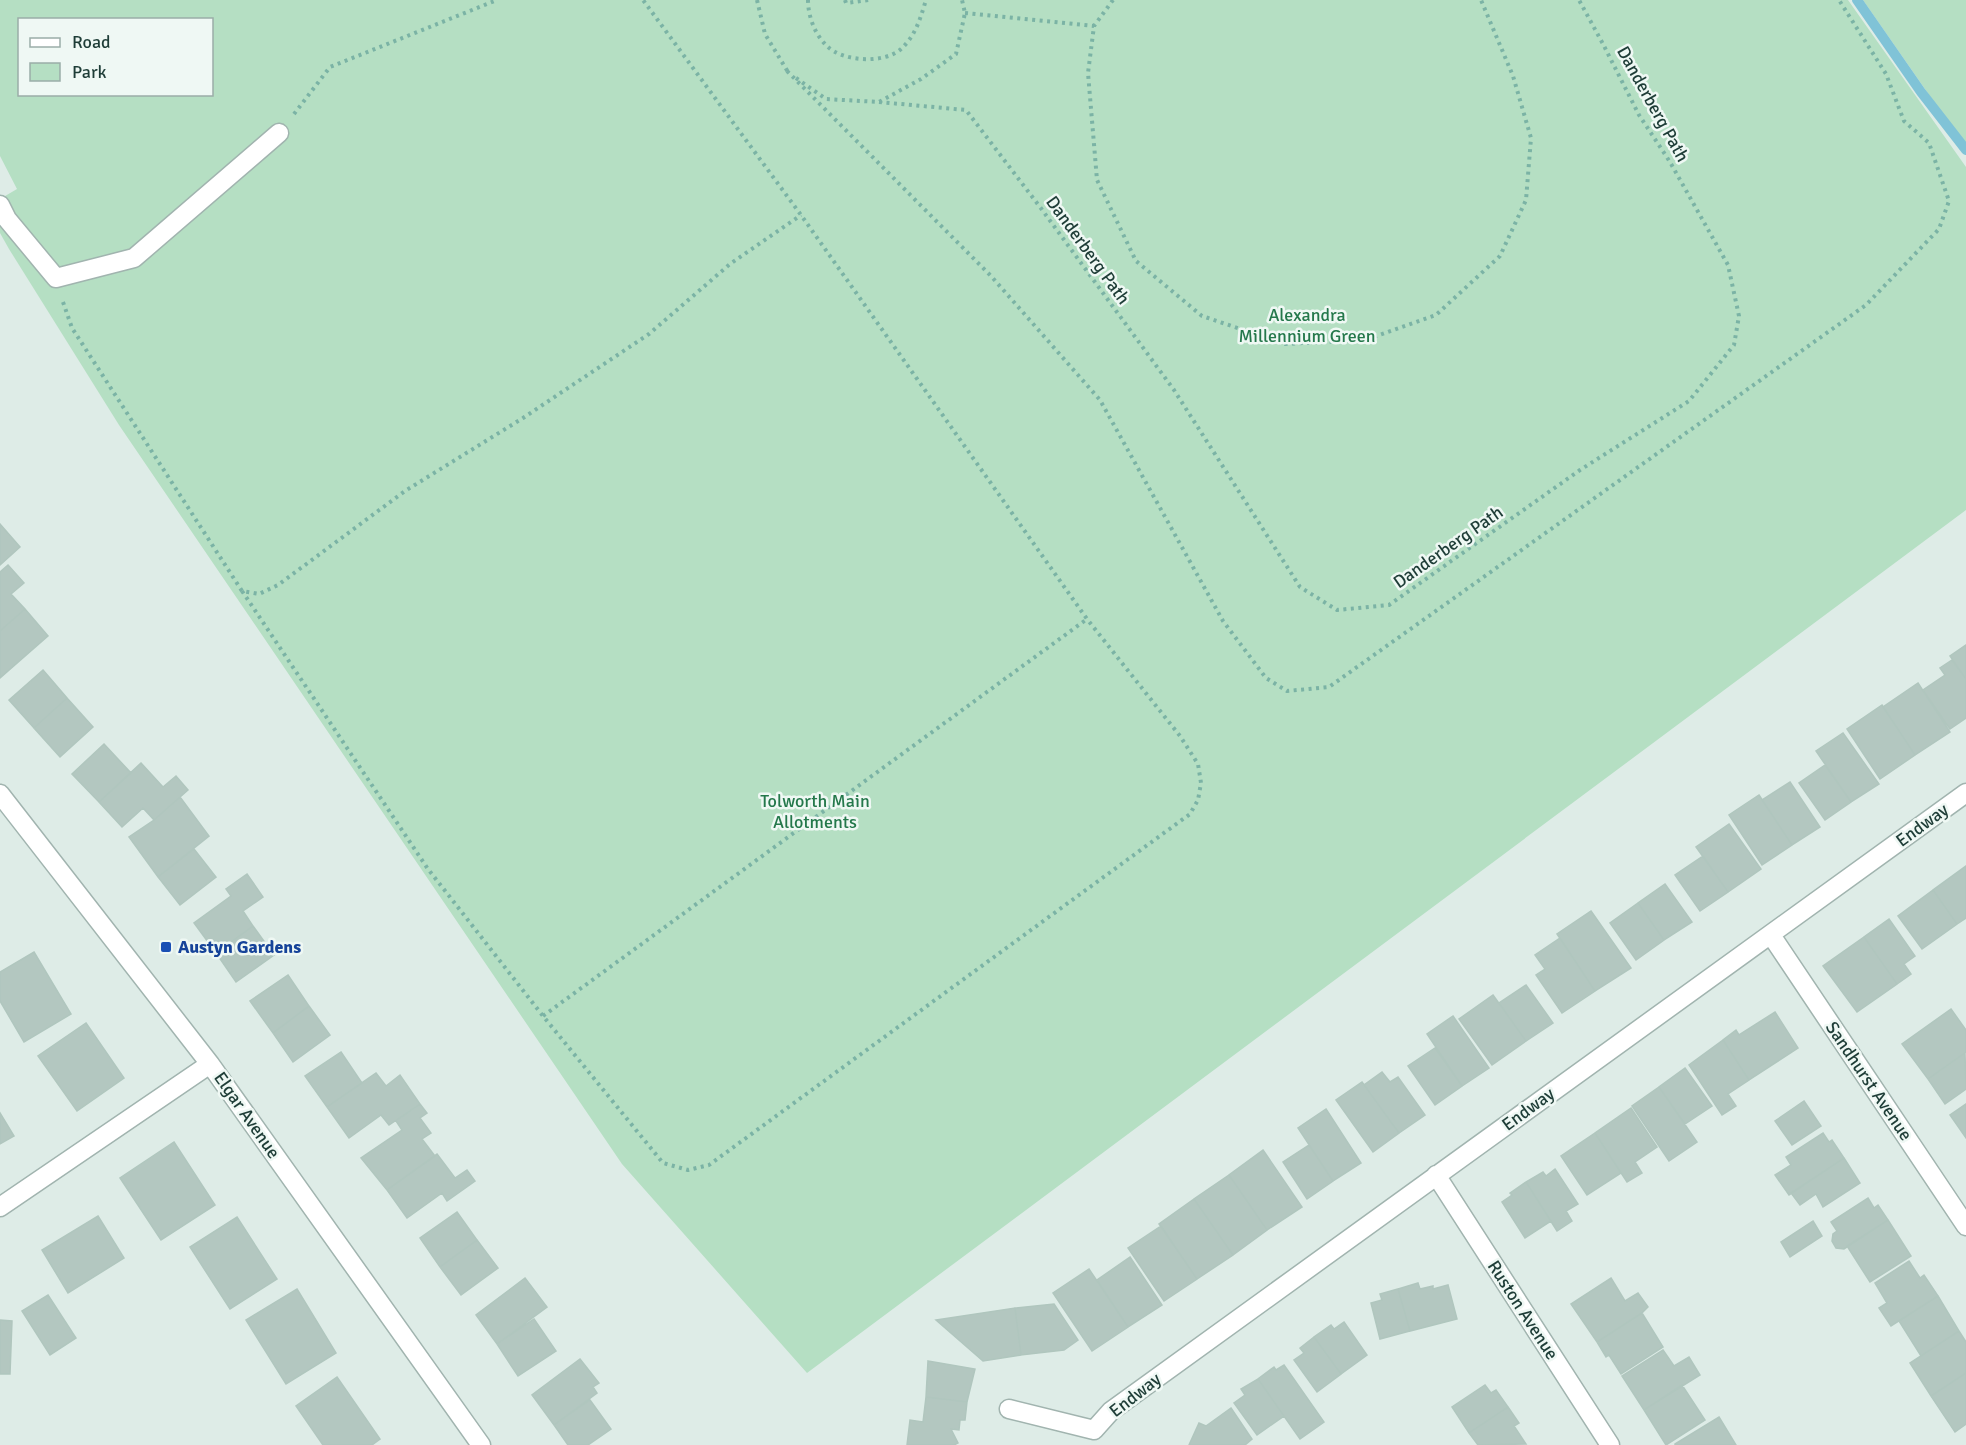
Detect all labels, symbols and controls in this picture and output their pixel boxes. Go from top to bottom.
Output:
legend [18,18,213,96]
text: Road [72,31,111,53]
street label: Danderberg Path [1612,42,1694,166]
text: Park [72,61,107,83]
street label: Danderberg Path [1041,191,1135,309]
park label: Alexandra Millennium Green [1239,304,1375,347]
street label: Danderberg Path [1389,501,1507,593]
park label: Tolworth Main Allotments [760,790,870,833]
street label: Endway [1891,798,1953,851]
place label: Austyn Gardens [178,936,301,958]
marker: Austyn Gardens [159,940,173,954]
street label: Sandhurst Avenue [1821,1017,1917,1145]
street label: Elgar Avenue [209,1067,285,1163]
street label: Endway [1497,1082,1559,1135]
street label: Ruston Avenue [1483,1256,1563,1364]
street label: Endway [1105,1368,1166,1422]

